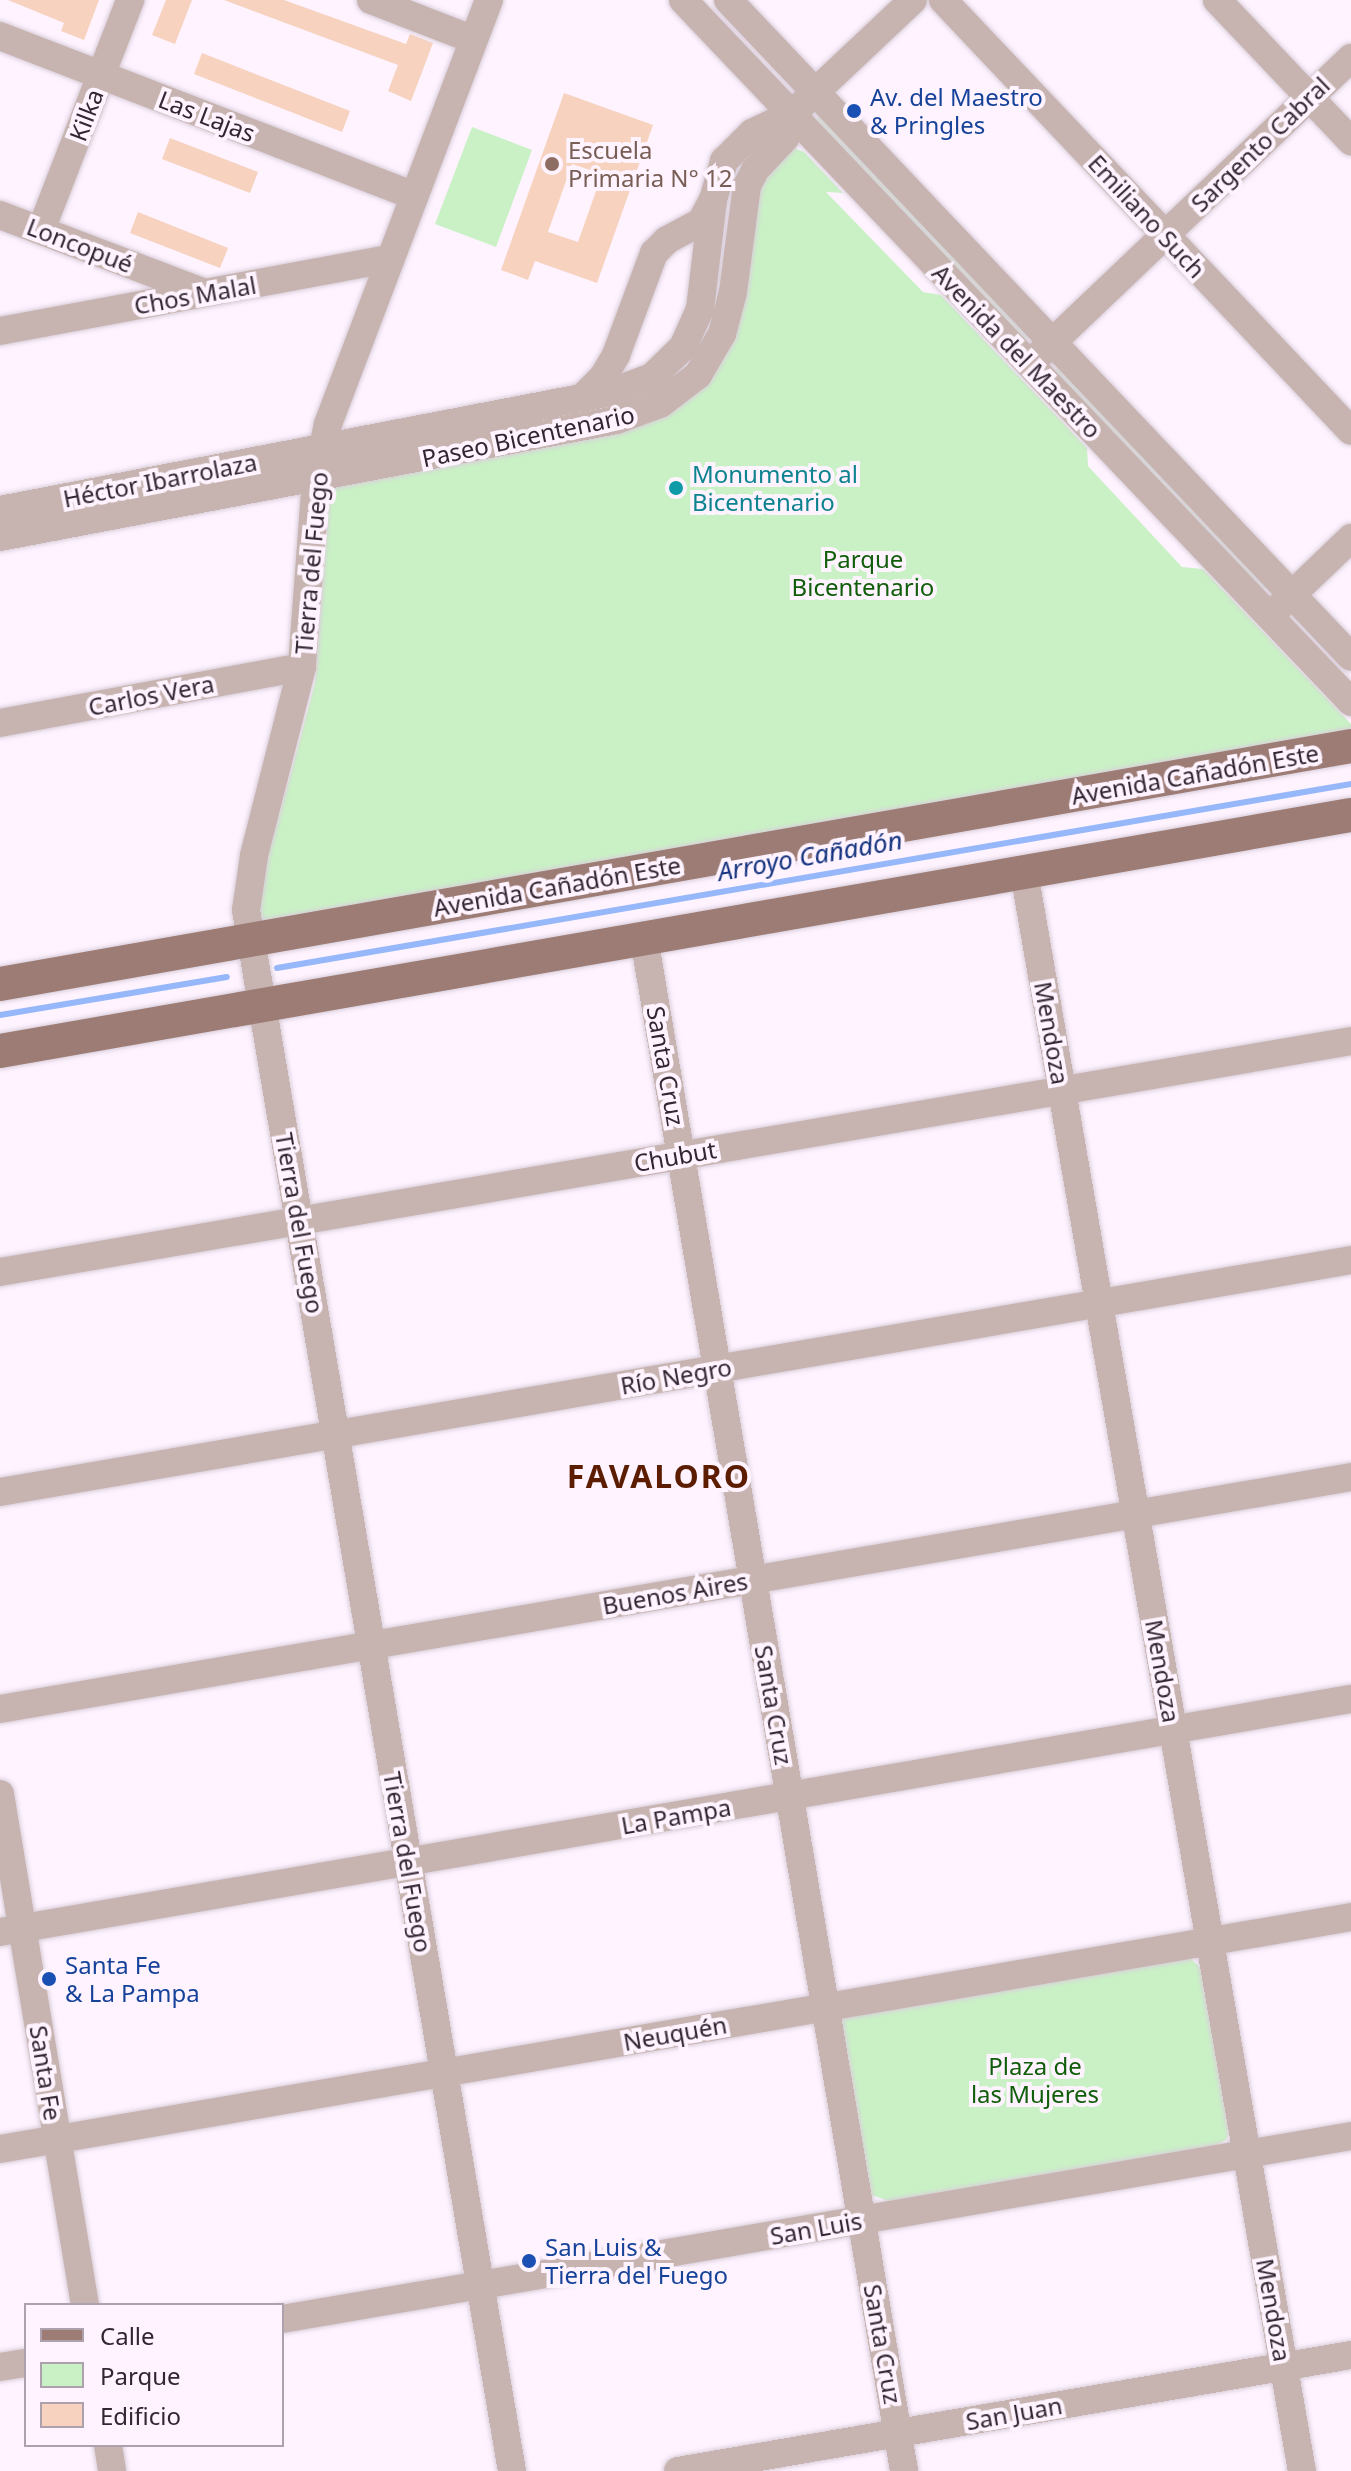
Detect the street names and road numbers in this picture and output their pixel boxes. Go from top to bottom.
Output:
street label: Sargento Cabral [1185,71,1335,217]
street label: Las Lajas [155,84,259,148]
street label: Kilka [63,85,109,145]
street label: Emiliano Such [1083,148,1211,284]
street label: Loncopué [23,212,137,278]
street label: Avenida del Maestro [927,258,1107,444]
street label: Chos Malal [132,270,258,320]
street label: Paseo Bicentenario [419,399,637,473]
street label: Héctor Ibarrolaza [61,447,259,513]
street label: Tierra del Fuego [289,471,333,655]
street label: Carlos Vera [86,669,216,721]
street label: Avenida Cañadón Este [1069,738,1321,810]
street label: Avenida Cañadón Este [431,850,683,922]
street label: Mendoza [1029,979,1075,1087]
street label: Santa Cruz [641,1004,691,1128]
street label: Tierra del Fuego [270,1130,330,1316]
street label: Chubut [632,1135,718,1177]
street label: Río Negro [618,1352,734,1400]
street label: Buenos Aires [600,1566,750,1620]
street label: Mendoza [1140,1617,1186,1725]
street label: Santa Cruz [749,1643,799,1767]
street label: Tierra del Fuego [378,1769,438,1955]
street label: La Pampa [619,1792,733,1840]
street label: Neuquén [621,2010,729,2056]
street label: Santa Fe [24,2023,68,2123]
street label: San Luis [768,2206,864,2250]
street label: Mendoza [1251,2256,1297,2364]
street label: Santa Cruz [858,2282,908,2406]
street label: San Juan [964,2390,1064,2436]

